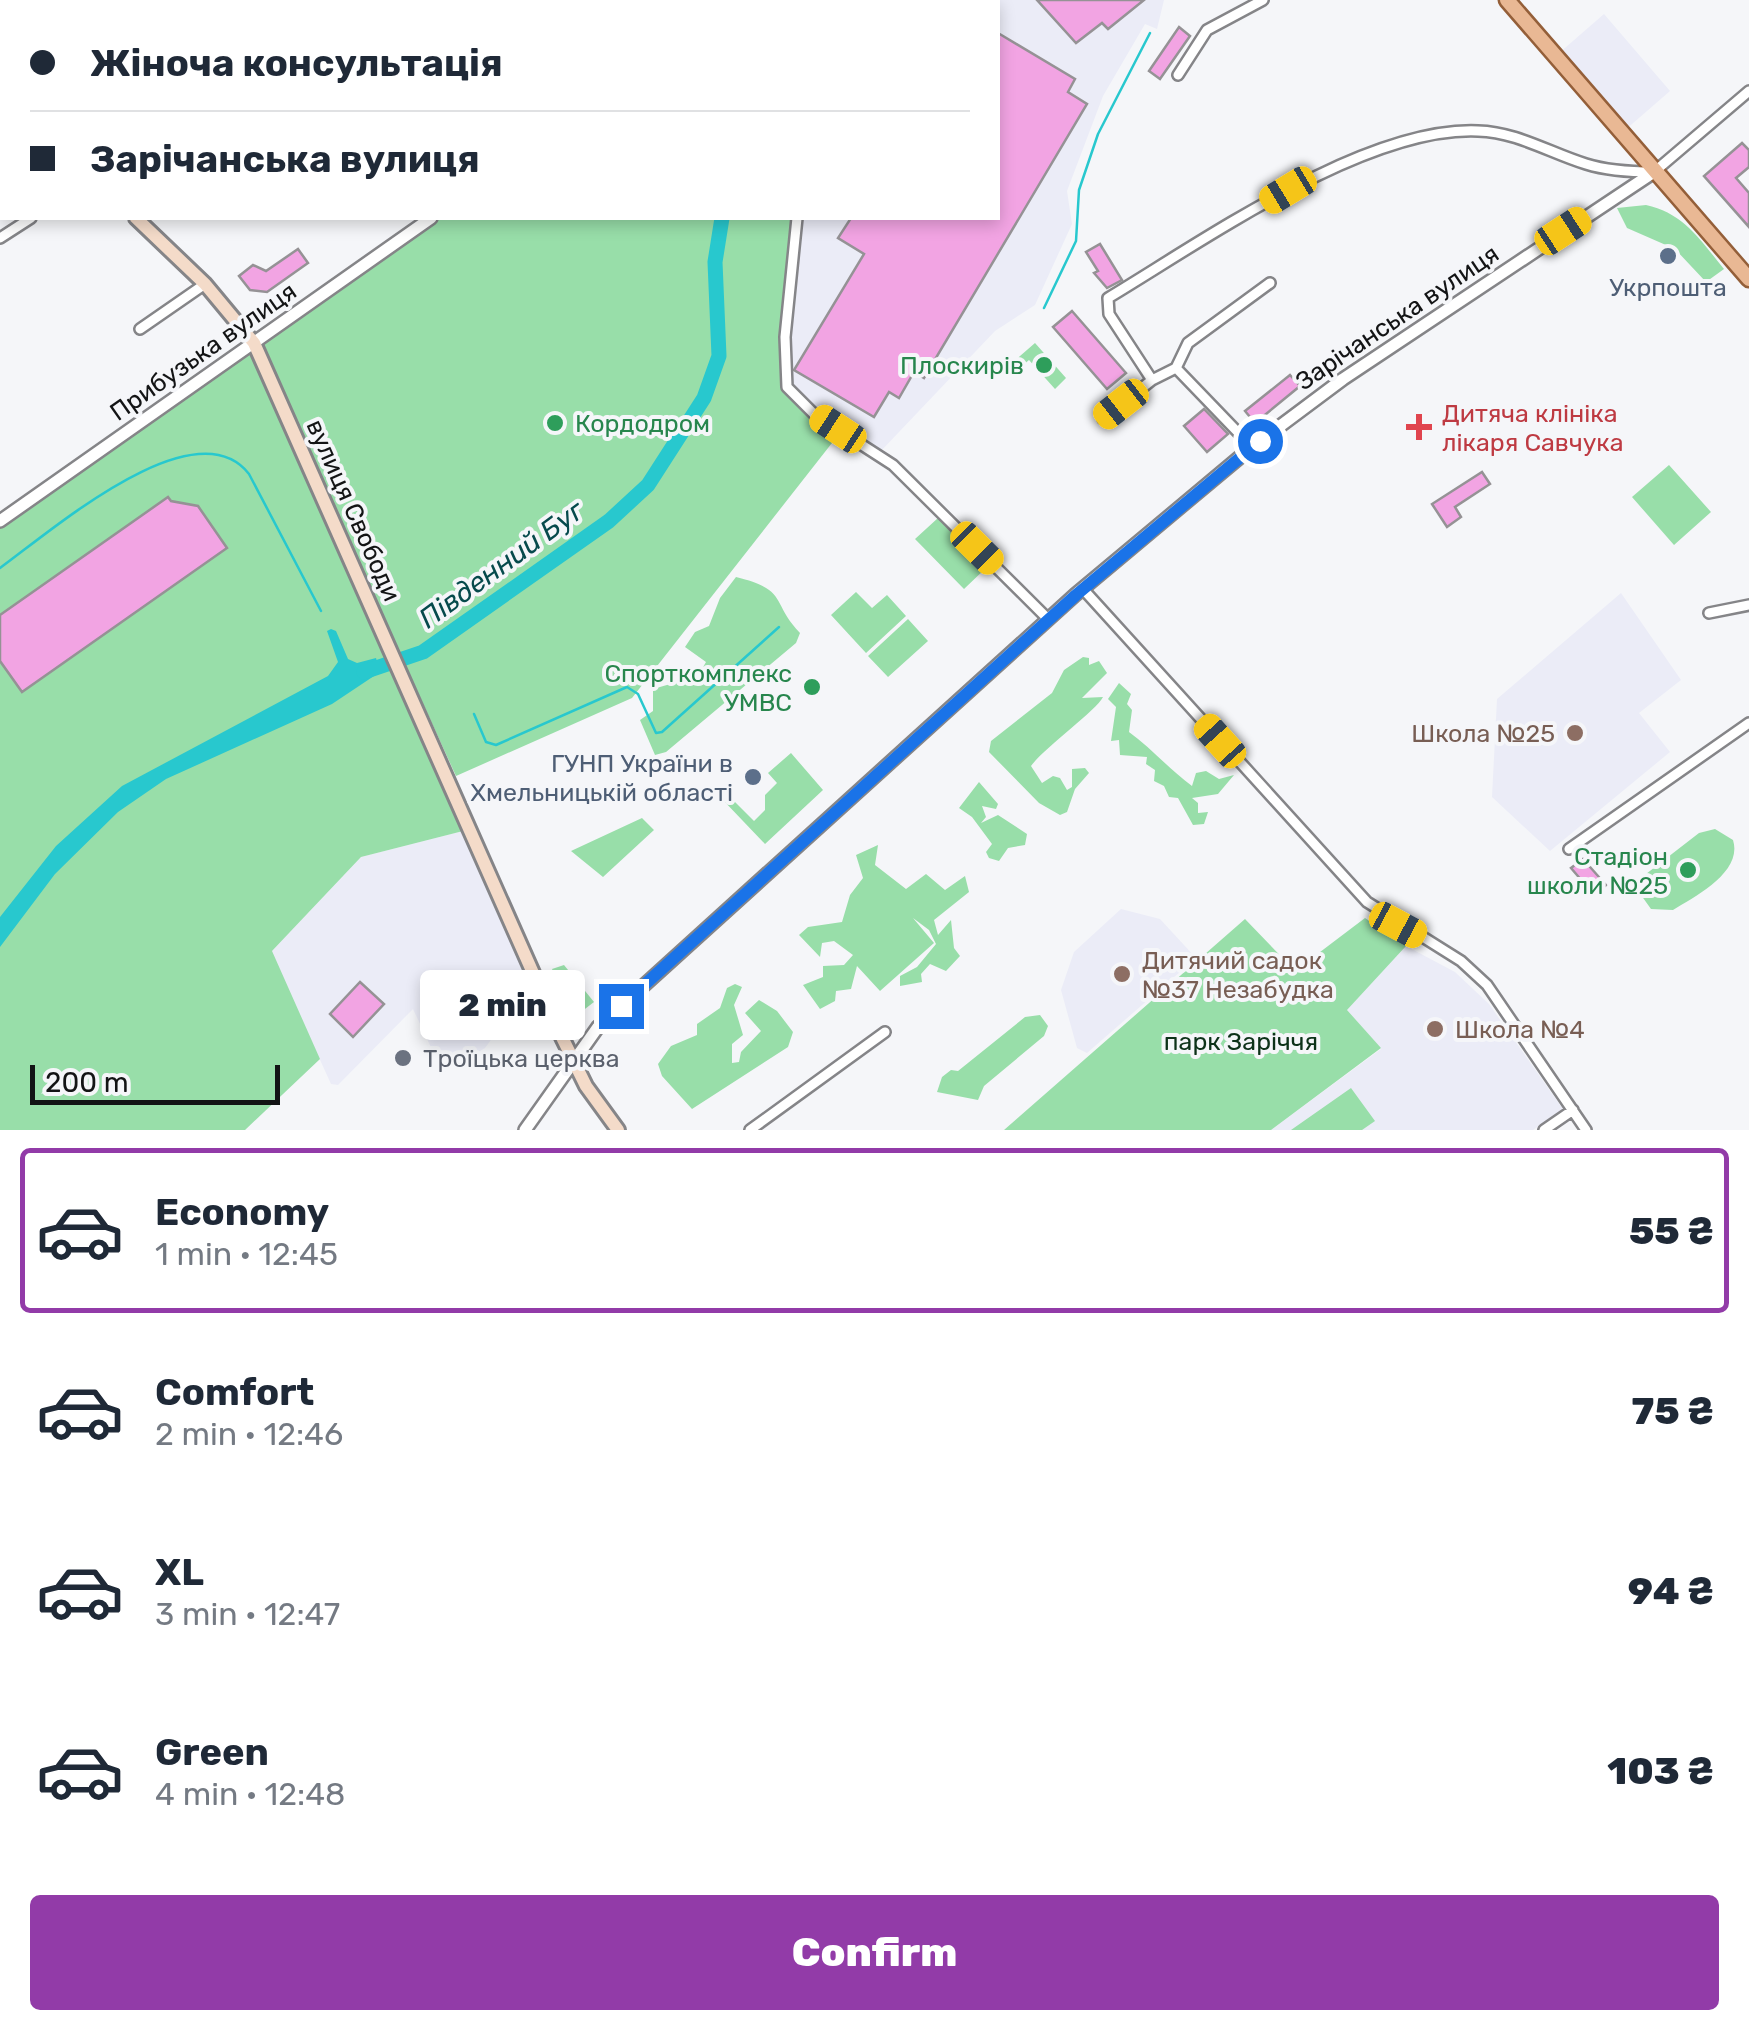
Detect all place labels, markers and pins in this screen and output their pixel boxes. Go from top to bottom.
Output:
marker: Укрпошта [1657,245,1679,267]
place label: Укрпошта [1609,273,1727,302]
place label: Плоскирів [900,351,1024,380]
marker: Плоскирів [1033,354,1055,376]
place label: Дитяча клініка лікаря Савчука [1442,399,1624,457]
place label: Кордодром [575,409,710,438]
marker: Кордодром [544,412,566,434]
marker: Дитяча клініка лікаря Савчука [1406,414,1432,440]
place label: Спорткомплекс УМВС [604,659,792,717]
marker: Спорткомплекс УМВС [801,676,823,698]
place label: Школа №25 [1411,719,1555,748]
marker: Школа №25 [1564,722,1586,744]
place label: ГУНП України в Хмельницькій області [470,749,733,807]
marker: ГУНП України в Хмельницькій області [742,766,764,788]
place label: Стадіон школи №25 [1527,842,1668,900]
marker: Стадіон школи №25 [1677,859,1699,881]
place label: Дитячий садок №37 Незабудка [1142,946,1334,1004]
marker: Дитячий садок №37 Незабудка [1111,963,1133,985]
place label: Школа №4 [1455,1015,1585,1044]
marker: Школа №4 [1424,1018,1446,1040]
place label: Троїцька церква [423,1044,620,1073]
marker: Троїцька церква [392,1047,414,1069]

